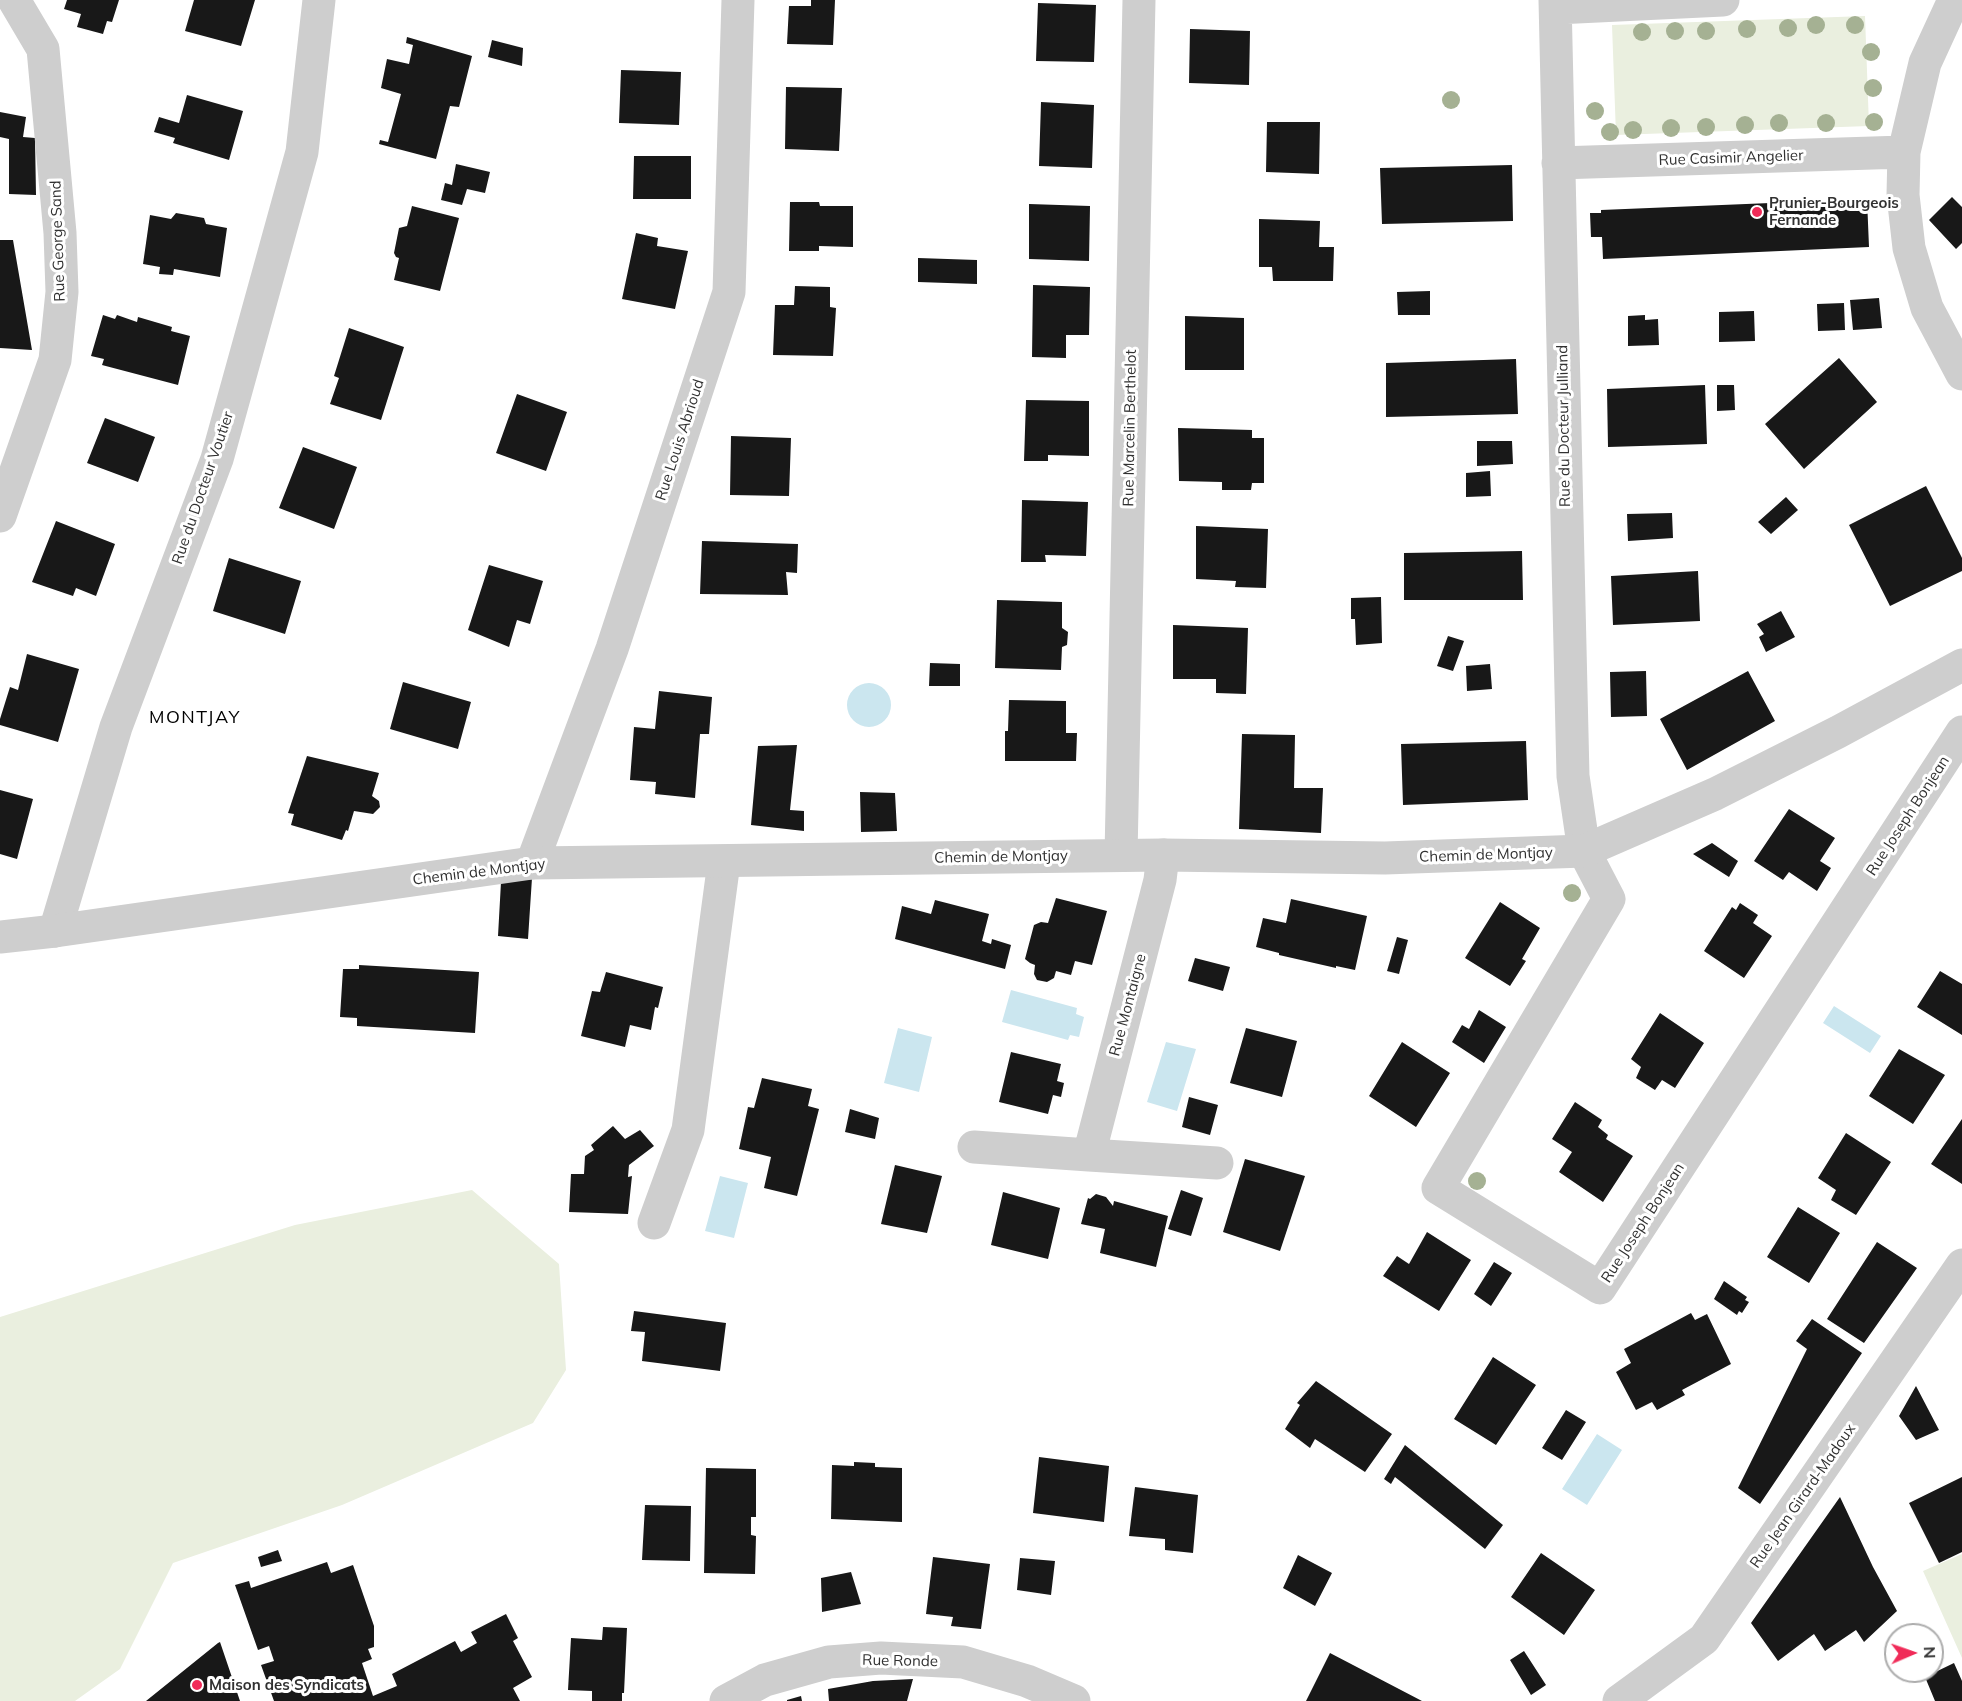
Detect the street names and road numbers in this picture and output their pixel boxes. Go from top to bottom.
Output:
street label: Rue Casimir Angelier [1658,146,1804,170]
street label: Rue George Sand [47,180,69,302]
street label: Rue du Docteur Julliand [1554,345,1574,507]
street label: Rue Marcelin Berthelot [1120,349,1140,507]
street label: Rue Louis Abrioud [652,377,708,503]
street label: Rue du Docteur Voutier [168,409,238,567]
street label: Rue Joseph Bonjean [1863,753,1953,879]
street label: Chemin de Montjay [1419,844,1553,866]
street label: Chemin de Montjay [934,847,1068,867]
street label: Chemin de Montjay [412,855,546,889]
street label: Rue Montaigne [1106,952,1150,1058]
street label: Rue Joseph Bonjean [1598,1160,1688,1286]
street label: Rue Jean Girard-Madoux [1746,1421,1860,1571]
street label: Rue Ronde [862,1651,938,1671]

